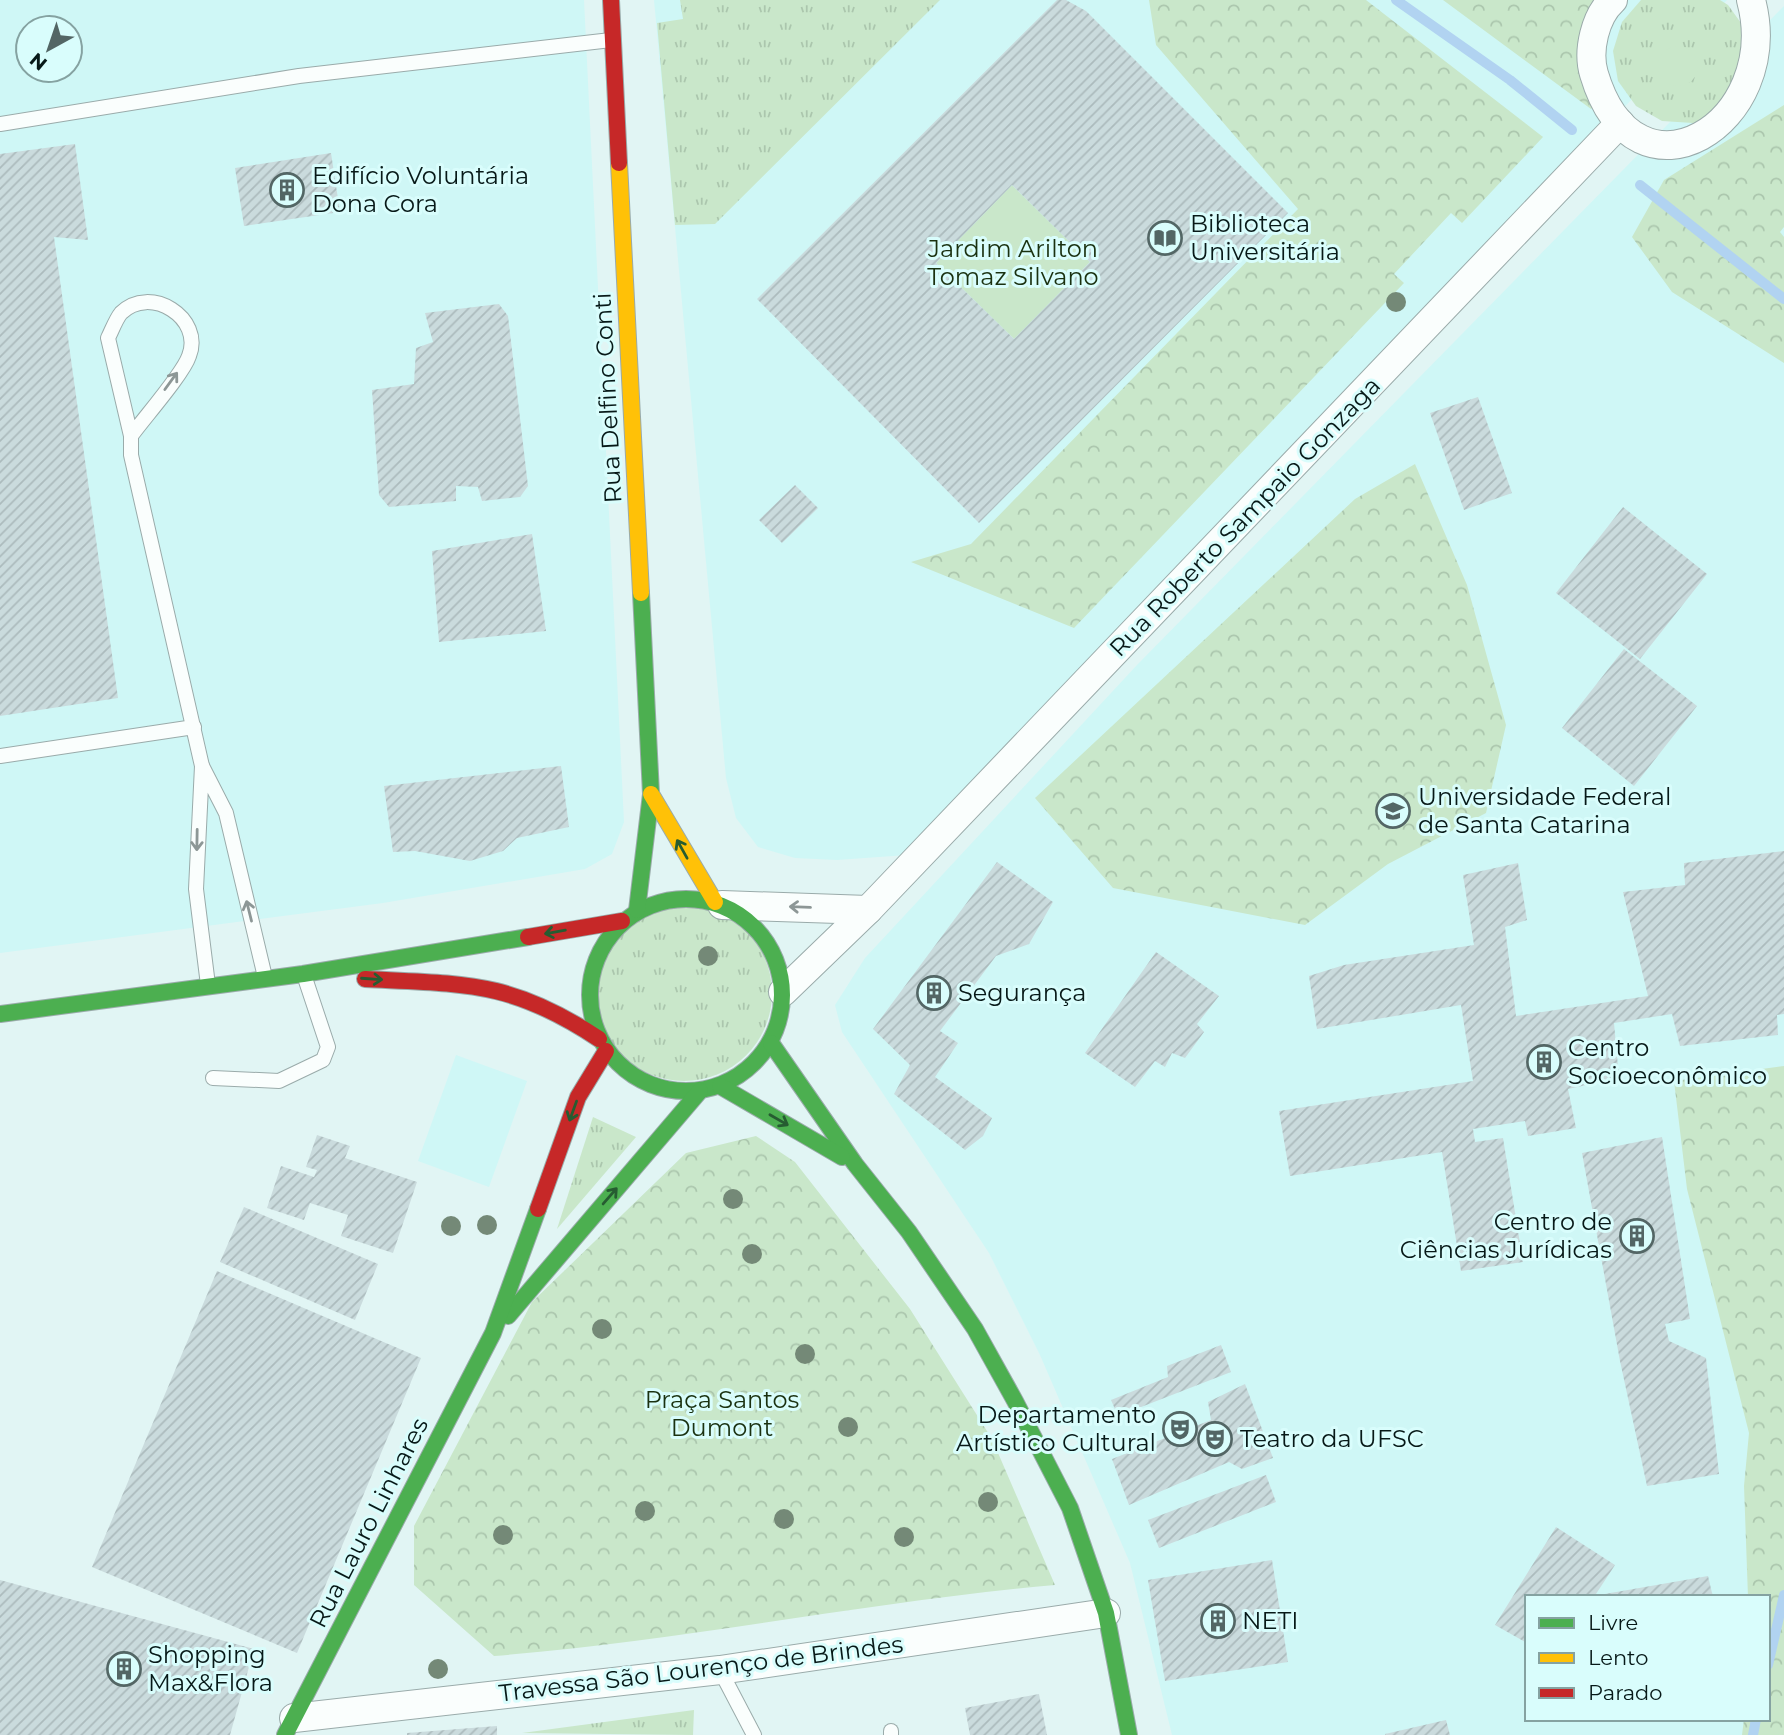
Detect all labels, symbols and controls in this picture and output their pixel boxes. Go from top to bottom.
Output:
north arrow [14,14,84,84]
text: N [25,48,52,75]
place label: Edifício Voluntária Dona Cora [312,161,529,218]
building icon: Edifício Voluntária Dona Cora [268,171,306,209]
place label: Biblioteca Universitária [1190,209,1340,266]
library icon: Biblioteca Universitária [1146,219,1184,257]
park label: Jardim Arilton Tomaz Silvano [927,234,1099,291]
street label: Rua Delfino Conti [588,292,627,504]
street label: Rua Roberto Sampaio Gonzaga [1103,371,1386,662]
one-way arrow [164,372,178,391]
place label: Universidade Federal de Santa Catarina [1418,782,1671,839]
school or university icon: Universidade Federal de Santa Catarina [1374,792,1412,830]
one-way arrow [190,828,204,851]
one-way arrow [675,839,688,860]
one-way arrow [242,900,255,922]
one-way arrow [788,901,811,914]
one-way arrow [544,925,567,939]
one-way arrow [360,973,382,986]
building icon: Segurança [915,974,953,1012]
place label: Segurança [958,978,1087,1007]
place label: Centro Socioeconômico [1568,1033,1767,1090]
building icon: Centro Socioeconômico [1525,1043,1563,1081]
one-way arrow [566,1099,578,1121]
one-way arrow [769,1113,789,1127]
one-way arrow [602,1188,619,1205]
place label: Centro de Ciências Jurídicas [1400,1207,1612,1264]
building icon: Centro de Ciências Jurídicas [1618,1217,1656,1255]
park label: Praça Santos Dumont [645,1385,799,1442]
place label: Departamento Artístico Cultural [956,1400,1156,1457]
theatre icon: Departamento Artístico Cultural [1161,1410,1199,1448]
street label: Rua Lauro Linhares [303,1413,434,1633]
theatre icon: Teatro da UFSC [1196,1420,1234,1458]
place label: Teatro da UFSC [1240,1424,1424,1453]
legend [1525,1595,1770,1721]
building icon: NETI [1199,1602,1237,1640]
place label: NETI [1242,1606,1299,1635]
text: Livre [1588,1610,1638,1635]
street label: Travessa São Lourenço de Brindes [497,1629,905,1708]
place label: Shopping Max&Flora [148,1640,273,1697]
text: Lento [1588,1645,1648,1670]
building icon: Shopping Max&Flora [105,1650,143,1688]
text: Parado [1588,1680,1663,1705]

